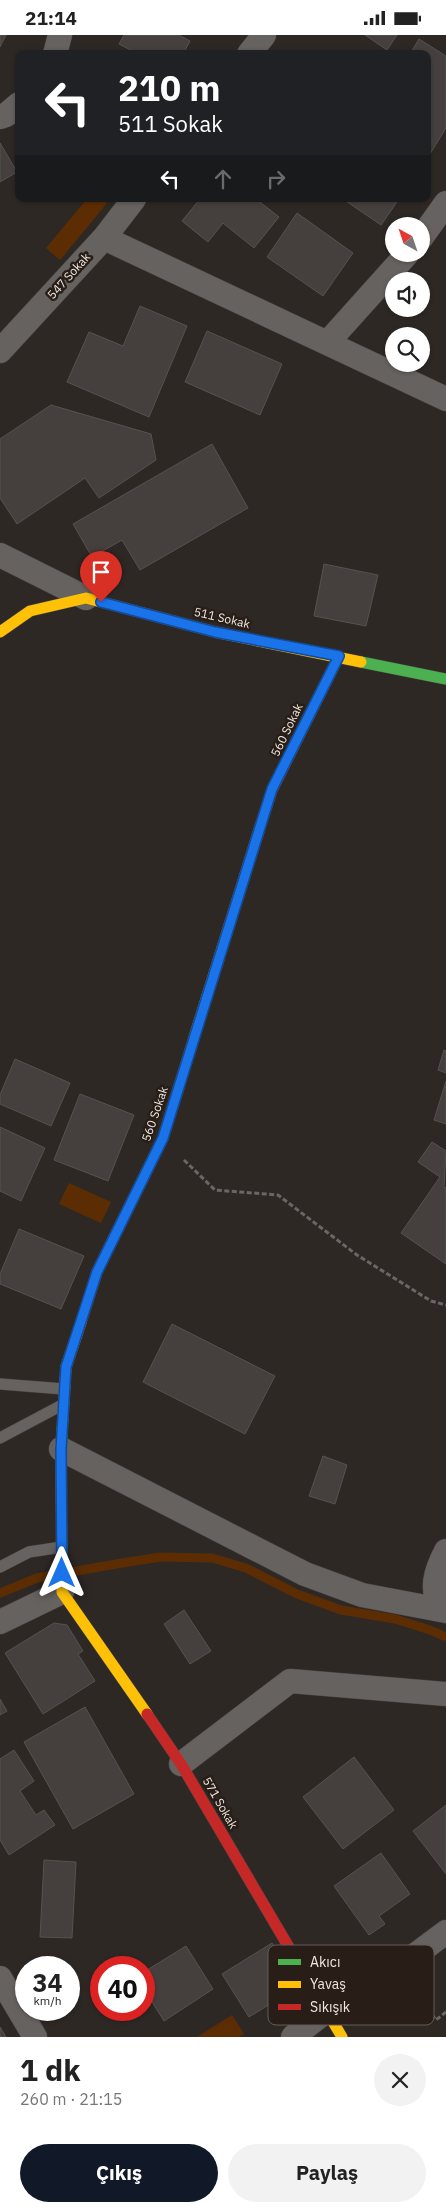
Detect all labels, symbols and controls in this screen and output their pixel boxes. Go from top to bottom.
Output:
text: 21:14 [25,6,77,30]
text: 210 m [118,65,221,111]
icon: left [35,70,100,135]
text: 511 Sokak [118,109,223,138]
icon: left [156,165,184,193]
icon: ahead [209,165,237,193]
icon: right [262,165,290,193]
north arrow [385,217,430,263]
map controls [385,217,430,372]
street label: 547 Sokak [44,249,94,302]
button: sound [385,272,430,317]
button: search [385,327,430,372]
pin [80,551,122,602]
icon: arrive [87,558,115,586]
street label: 511 Sokak [193,604,252,631]
street label: 560 Sokak [267,700,306,759]
street label: 560 Sokak [138,1084,171,1143]
position arrow [35,1546,87,1598]
street label: 571 Sokak [200,1774,242,1832]
legend [268,1945,434,2025]
text: Akıcı [310,1953,340,1971]
speed limit sign: 40 [90,1956,155,2021]
text: 34 [32,1966,63,1999]
text: Yavaş [310,1975,346,1993]
text: km/h [33,1993,62,2008]
text: Sıkışık [310,1998,351,2016]
text: 1 dk [20,2050,81,2089]
button: close [374,2054,426,2106]
text: 260 m · 21:15 [20,2089,122,2109]
button: Çıkış [20,2144,218,2202]
button: Paylaş [228,2144,426,2202]

